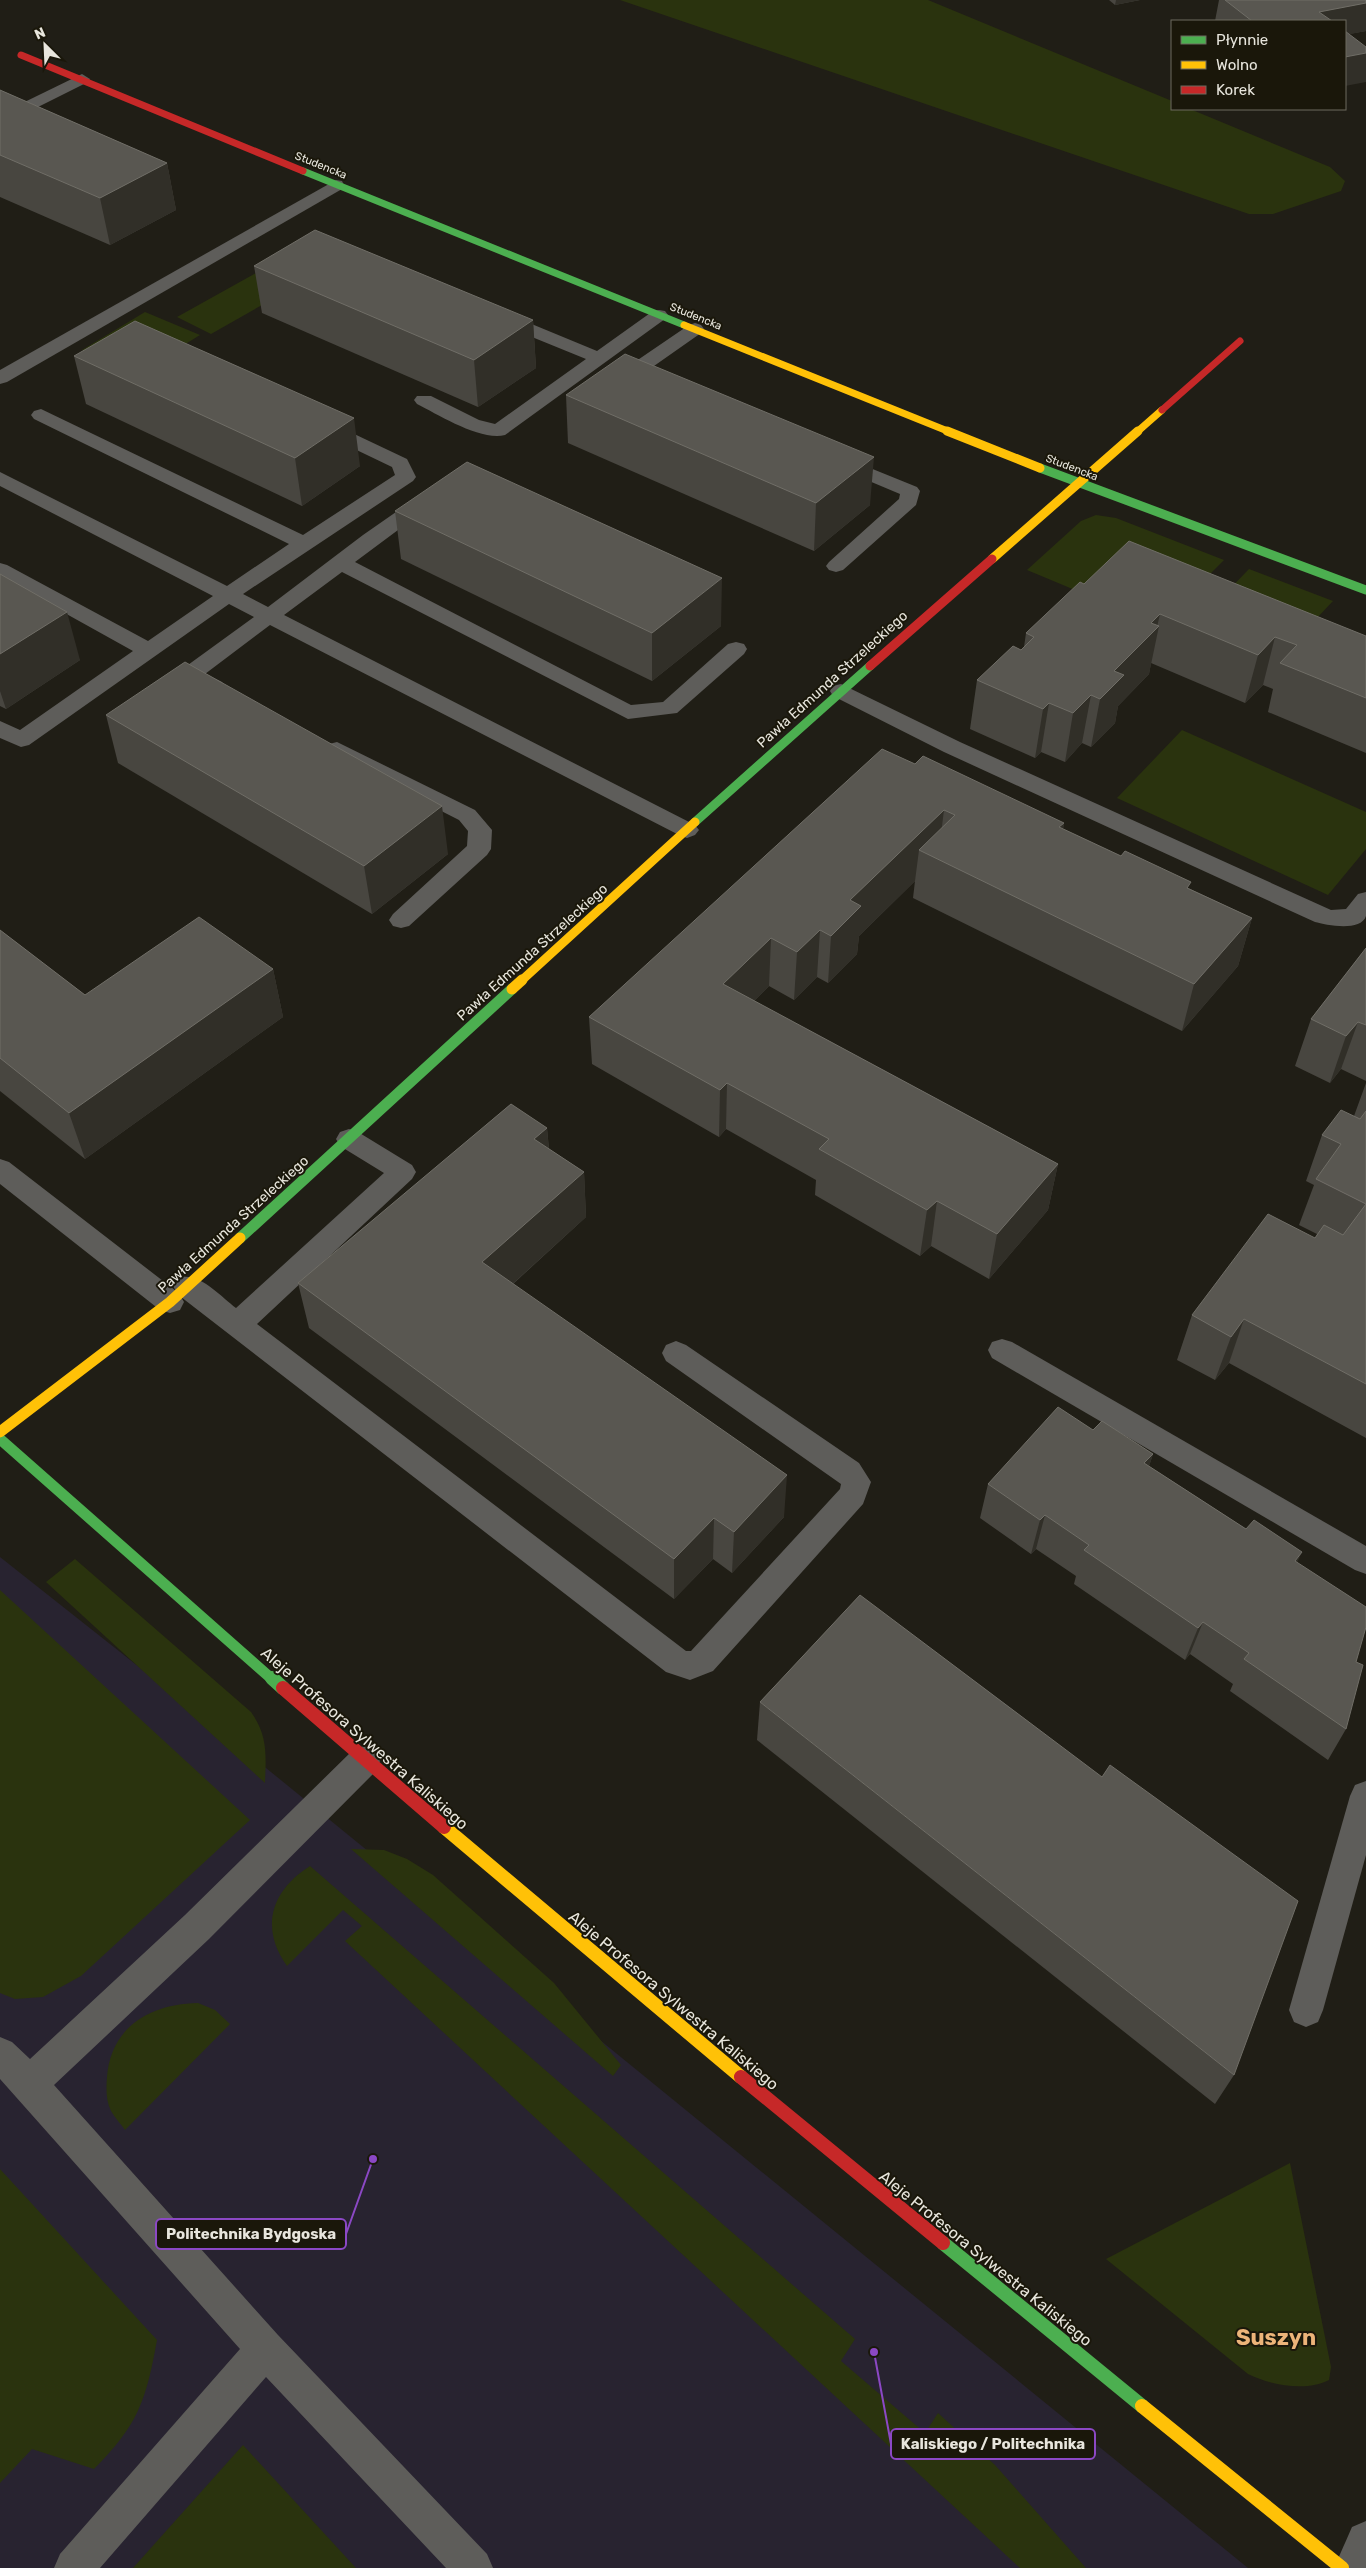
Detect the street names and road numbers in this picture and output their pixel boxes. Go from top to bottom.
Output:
street label: Studencka [293,149,349,182]
street label: Studencka [668,300,724,333]
street label: Studencka [1044,452,1100,483]
street label: Pawła Edmunda Strzeleckiego [754,607,911,751]
street label: Pawła Edmunda Strzeleckiego [454,880,611,1024]
street label: Pawła Edmunda Strzeleckiego [155,1152,312,1296]
street label: Aleje Profesora Sylwestra Kaliskiego [257,1643,472,1834]
street label: Aleje Profesora Sylwestra Kaliskiego [565,1907,783,2094]
street label: Aleje Profesora Sylwestra Kaliskiego [875,2167,1096,2350]

